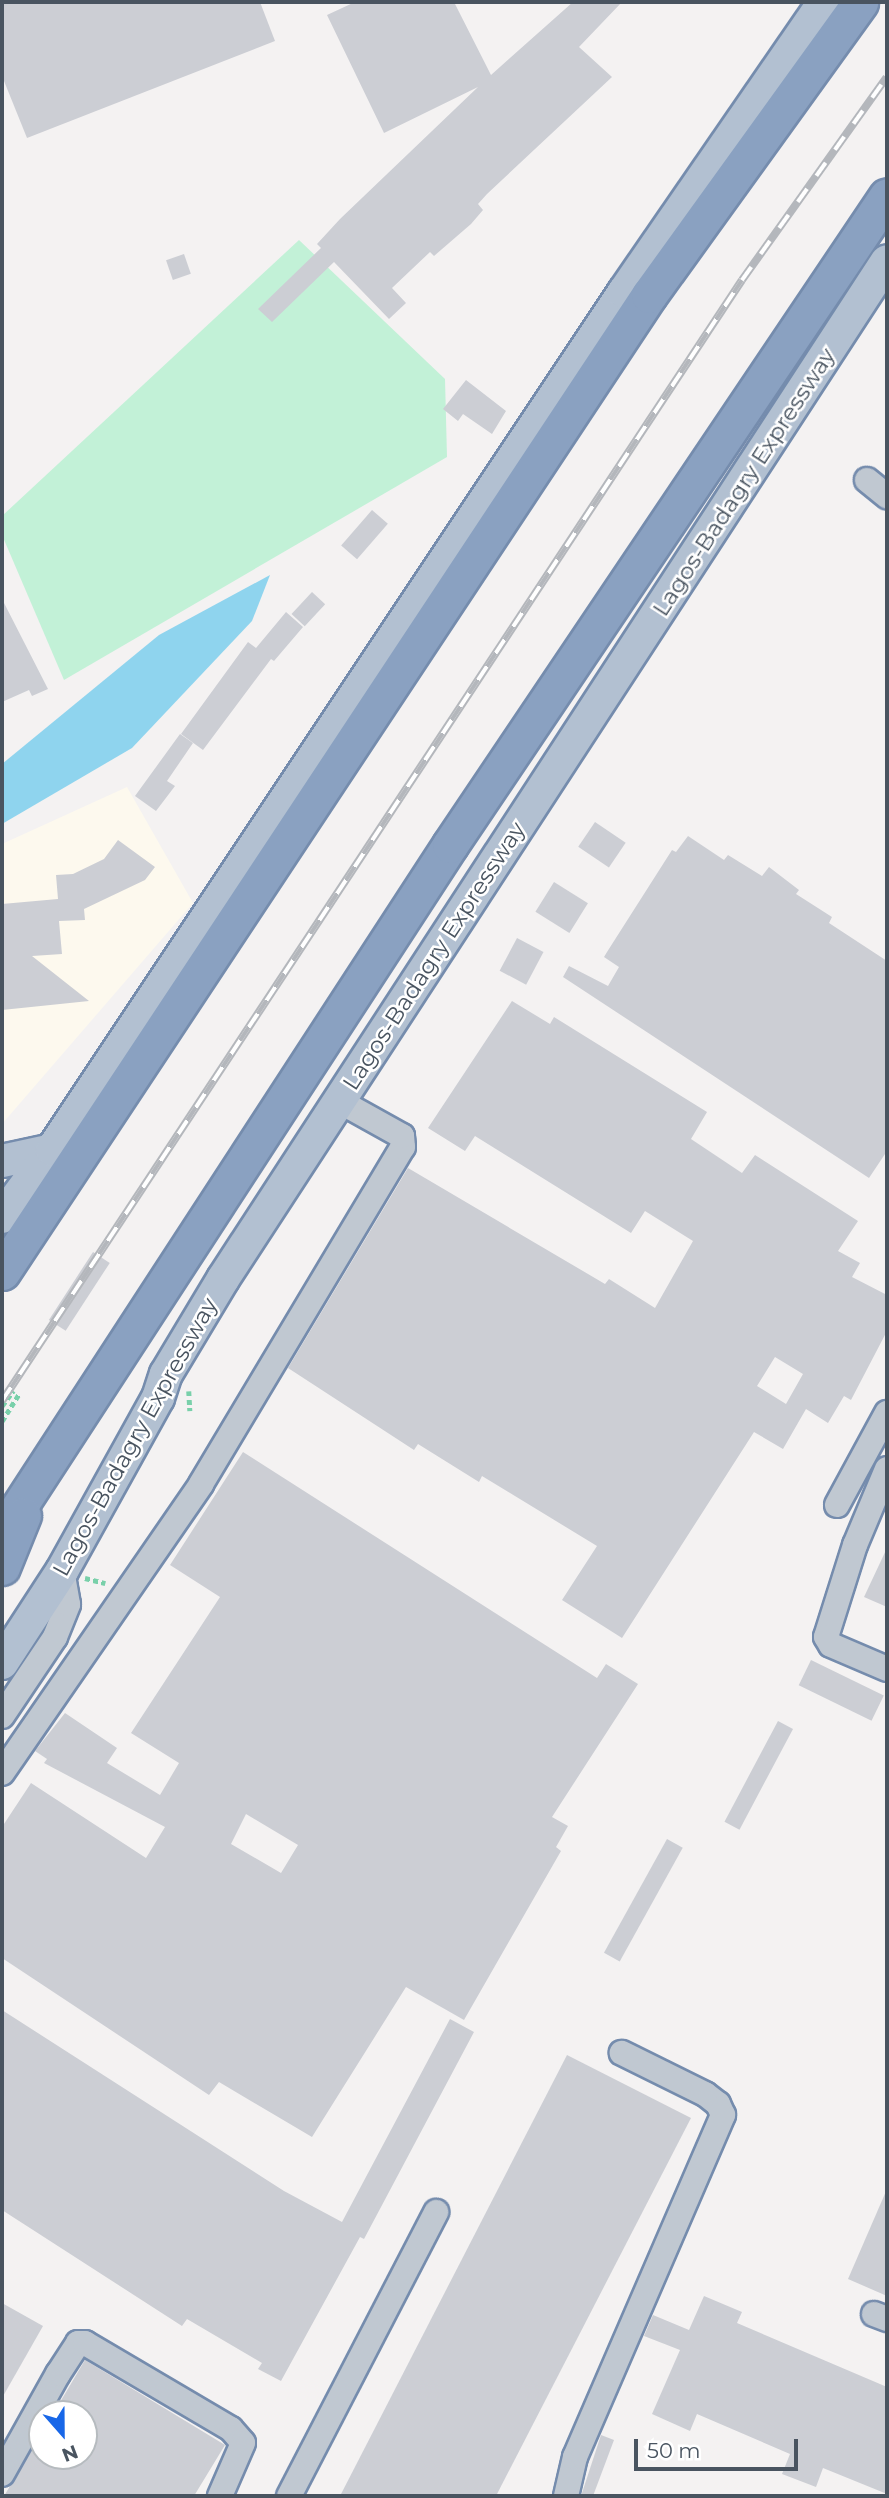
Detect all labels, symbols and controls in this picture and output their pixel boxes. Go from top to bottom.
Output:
street label: Lagos-Badagry Expressway [647,343,841,621]
street label: Lagos-Badagry Expressway [337,817,531,1095]
street label: Lagos-Badagry Expressway [47,1293,223,1581]
north arrow [28,2400,98,2470]
scale bar [637,2424,802,2468]
text: 50 m [647,2438,701,2463]
text: N [59,2440,81,2467]

